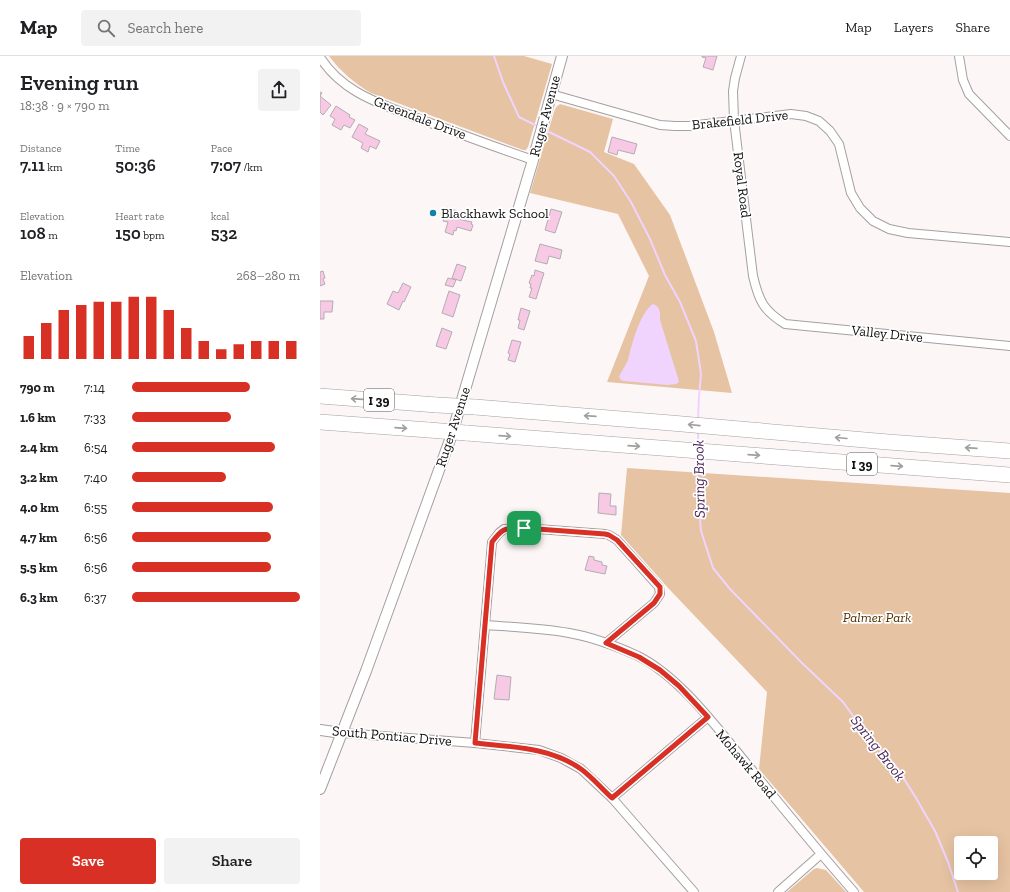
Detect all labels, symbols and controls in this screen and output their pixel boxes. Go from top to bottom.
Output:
search box [81,10,361,46]
text: Map [20,16,57,39]
icon: search [95,17,117,39]
text: Search here [127,19,203,37]
text: Map [845,19,872,36]
text: Layers [894,19,933,36]
text: Share [955,19,990,36]
text: Evening run [20,69,139,96]
button: share [258,69,300,111]
street label: Ruger Avenue [526,73,564,159]
street label: Greendale Drive [371,93,469,144]
text: 18:38 · 9 × 790 m [20,98,110,113]
street label: Brakefield Drive [691,106,789,134]
text: Distance [20,142,62,155]
text: Time [115,142,140,155]
text: Pace [211,142,232,155]
street label: Royal Road [730,151,755,219]
text: 7.11 [20,155,45,175]
text: 50:36 [115,155,156,175]
text: 7:07 [211,155,241,175]
text: km [45,161,63,174]
text: /km [241,161,263,174]
place label: Blackhawk School [441,205,549,222]
marker: Blackhawk School [428,208,438,218]
text: Elevation [20,210,64,223]
text: Heart rate [115,210,164,223]
text: kcal [211,210,230,223]
text: 108 [20,223,46,243]
text: 150 [115,223,141,243]
text: 532 [211,223,237,243]
text: m [46,229,58,242]
text: bpm [141,229,165,242]
text: Elevation [20,268,72,283]
text: 268–280 m [236,268,300,283]
street label: Valley Drive [849,322,924,346]
text: 790 m [20,380,55,395]
text: 7:14 [84,380,105,395]
street label: Ruger Avenue [432,384,474,469]
road number: I 39 [364,389,394,411]
one-way arrow [351,395,364,402]
text: 1.6 km [20,410,56,425]
text: 7:33 [84,410,106,425]
one-way arrow [584,413,597,420]
one-way arrow [688,421,701,428]
one-way arrow [394,424,407,431]
one-way arrow [498,432,511,440]
one-way arrow [835,434,848,442]
water label: Spring Brook [689,439,709,518]
text: 2.4 km [20,440,58,455]
text: 6:54 [84,440,107,455]
one-way arrow [627,442,640,450]
one-way arrow [965,445,978,452]
one-way arrow [747,452,760,459]
road number: I 39 [847,453,877,475]
one-way arrow [890,463,903,470]
text: 3.2 km [20,470,58,485]
text: 7:40 [84,470,108,485]
text: 4.0 km [20,500,59,515]
text: 6:55 [84,500,107,515]
pin [507,511,541,545]
icon: arrive [513,517,535,539]
text: 4.7 km [20,530,57,545]
text: 6:56 [84,530,107,545]
text: 5.5 km [20,560,58,575]
text: 6:56 [84,560,107,575]
text: 6.3 km [20,590,58,605]
text: 6:37 [84,590,106,605]
park label: Palmer Park [843,609,911,626]
water label: Spring Brook [847,712,909,785]
street label: South Pontiac Drive [331,722,453,750]
street label: Mohawk Road [712,726,780,802]
map controls [954,836,998,880]
button: locate [954,836,998,880]
button: Save [20,838,156,884]
button: Share [164,838,300,884]

